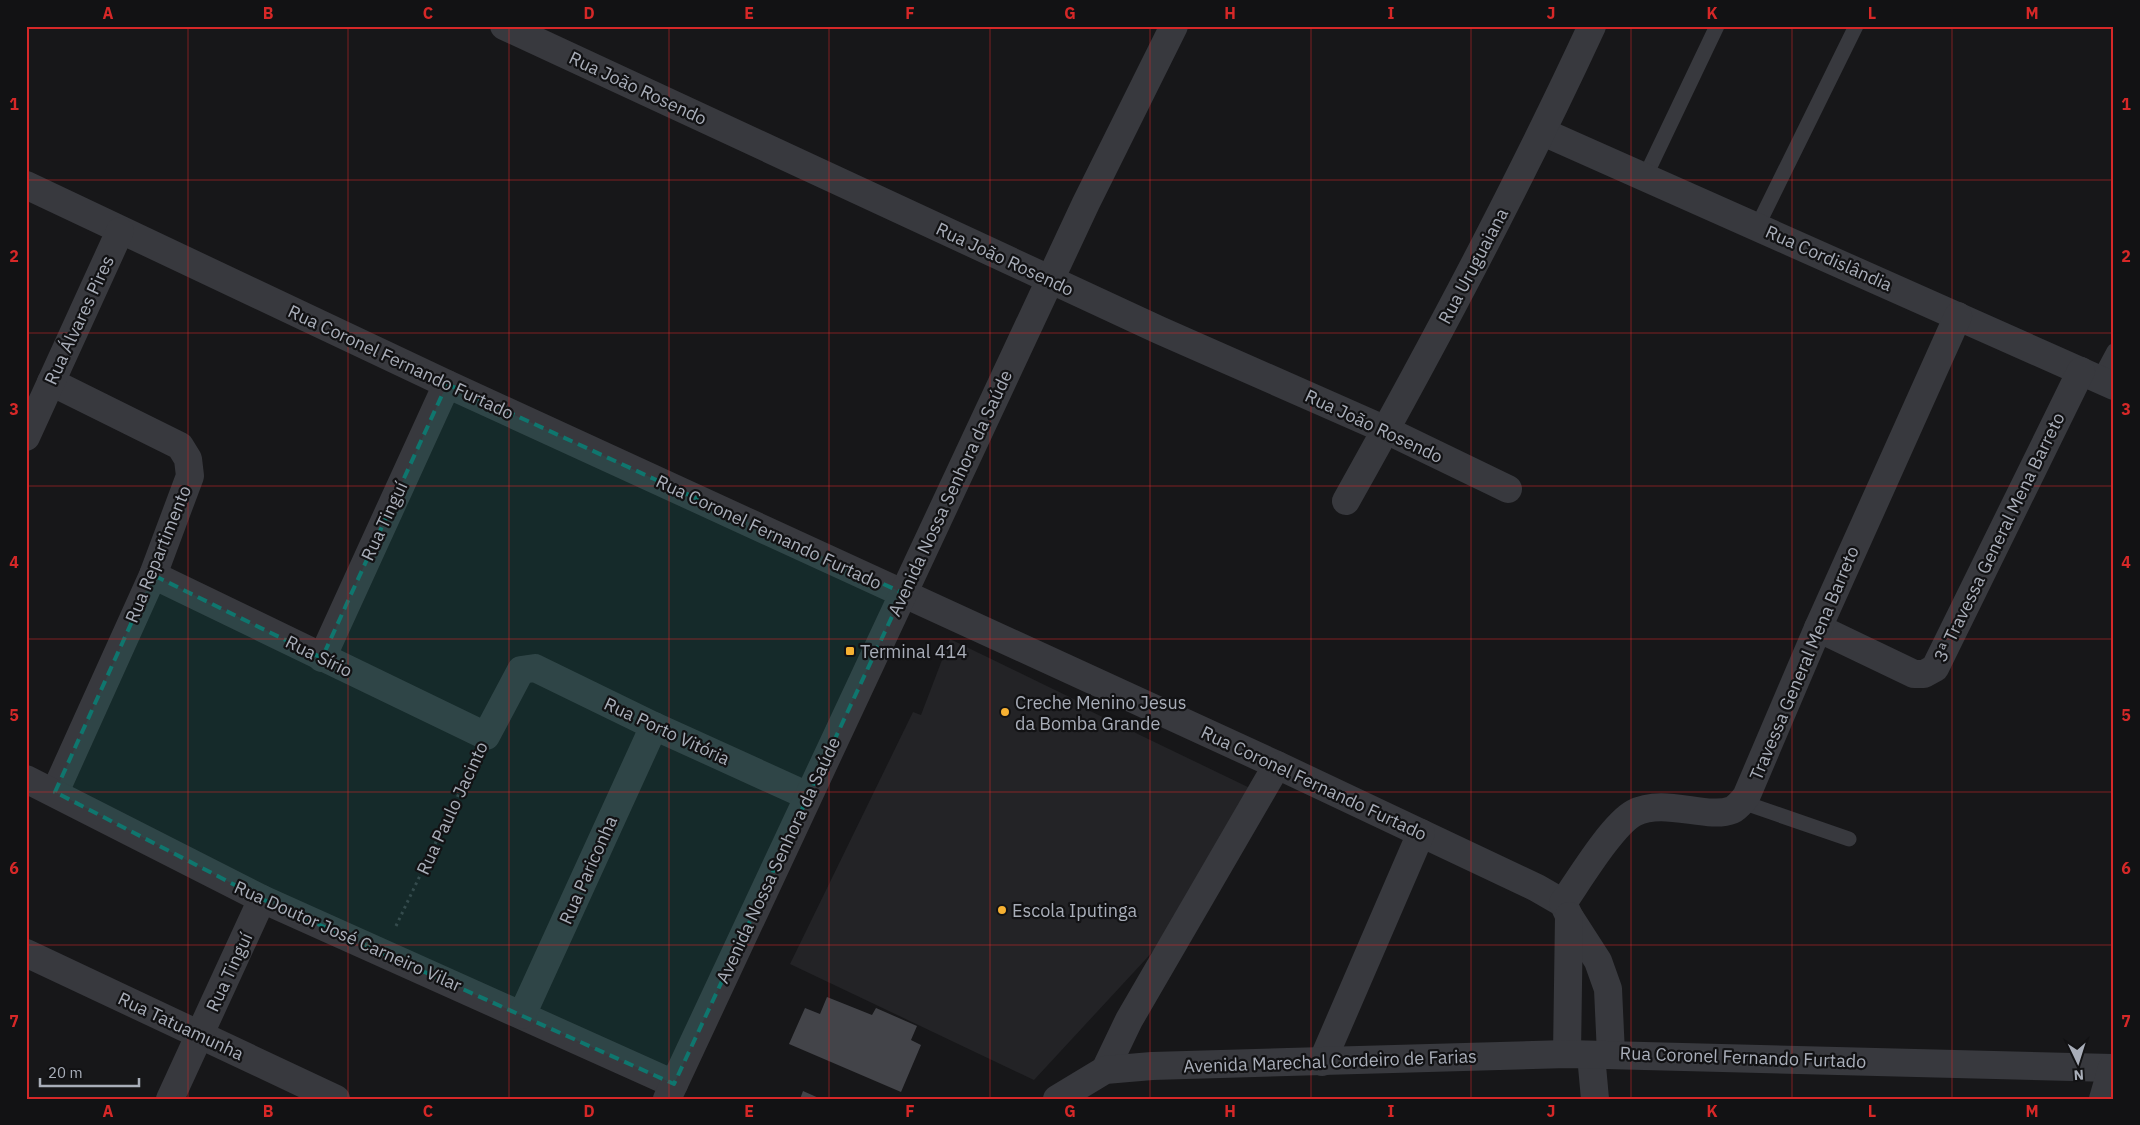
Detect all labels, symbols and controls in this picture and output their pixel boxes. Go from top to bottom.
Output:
text: A [103,3,114,23]
text: B [263,3,274,23]
text: C [423,3,433,23]
text: D [583,3,595,23]
text: E [744,3,754,23]
text: F [905,3,915,23]
text: G [1064,3,1076,23]
text: H [1224,3,1236,23]
text: I [1388,3,1395,23]
text: J [1547,3,1555,23]
text: K [1706,3,1718,23]
text: L [1868,3,1876,23]
text: M [2025,3,2039,23]
street label: Rua João Rosendo [565,46,711,130]
text: 1 [9,94,19,114]
text: 1 [2121,94,2131,114]
street label: Rua Uruguaiana [1433,204,1513,328]
street label: Rua João Rosendo [932,217,1078,301]
street label: Rua Cordislândia [1762,220,1896,296]
text: 2 [9,246,19,266]
text: 2 [2121,246,2131,266]
street label: Rua Álvares Pires [39,252,119,388]
street label: Rua Coronel Fernando Furtado [284,299,518,425]
street label: Avenida Nossa Senhora da Saúde [883,366,1017,620]
street label: Rua João Rosendo [1301,384,1447,468]
text: 3 [9,399,19,419]
text: 3 [2121,399,2131,419]
street label: 3ª Travessa General Mena Barreto [1928,409,2070,665]
street label: Rua Coronel Fernando Furtado [652,469,886,595]
street label: Rua Tinguí [356,477,413,564]
street label: Rua Repartimento [120,482,196,626]
street label: Travessa General Mena Barreto [1744,542,1864,784]
text: 4 [9,552,19,572]
text: 4 [2121,552,2131,572]
street label: Rua Sírio [282,630,356,682]
place label: Terminal 414 [860,640,967,663]
marker: Terminal 414 [844,645,856,657]
place label: Creche Menino Jesus da Bomba Grande [1015,691,1187,735]
street label: Rua Porto Vitória [601,692,734,770]
text: 5 [9,705,19,725]
text: 5 [2121,705,2131,725]
marker: Creche Menino Jesus da Bomba Grande [999,706,1011,718]
street label: Rua Coronel Fernando Furtado [1197,720,1431,846]
street label: Avenida Nossa Senhora da Saúde [711,733,845,987]
street label: Rua Paulo Jacinto [411,738,493,878]
street label: Rua Pariconha [554,812,622,928]
text: 6 [9,858,19,878]
text: 6 [2121,858,2131,878]
street label: Rua Doutor José Carneiro Vilar [231,875,466,997]
place label: Escola Iputinga [1012,899,1137,922]
marker: Escola Iputinga [996,904,1008,916]
street label: Rua Tinguí [201,928,258,1015]
street label: Rua Tatuamunha [114,987,248,1065]
text: 7 [9,1011,19,1031]
text: 7 [2121,1011,2131,1031]
north arrow [2052,1038,2102,1088]
street label: Rua Coronel Fernando Furtado [1619,1041,1867,1073]
street label: Avenida Marechal Cordeiro de Farias [1183,1044,1477,1078]
scale bar [40,1055,139,1087]
text: 20 m [48,1063,83,1082]
text: N [2073,1066,2085,1084]
text: A [103,1101,114,1121]
text: B [263,1101,274,1121]
text: C [423,1101,433,1121]
text: D [583,1101,595,1121]
text: E [744,1101,754,1121]
text: F [905,1101,915,1121]
text: G [1064,1101,1076,1121]
text: H [1224,1101,1236,1121]
text: I [1388,1101,1395,1121]
text: J [1547,1101,1555,1121]
text: K [1706,1101,1718,1121]
text: L [1868,1101,1876,1121]
text: M [2025,1101,2039,1121]

